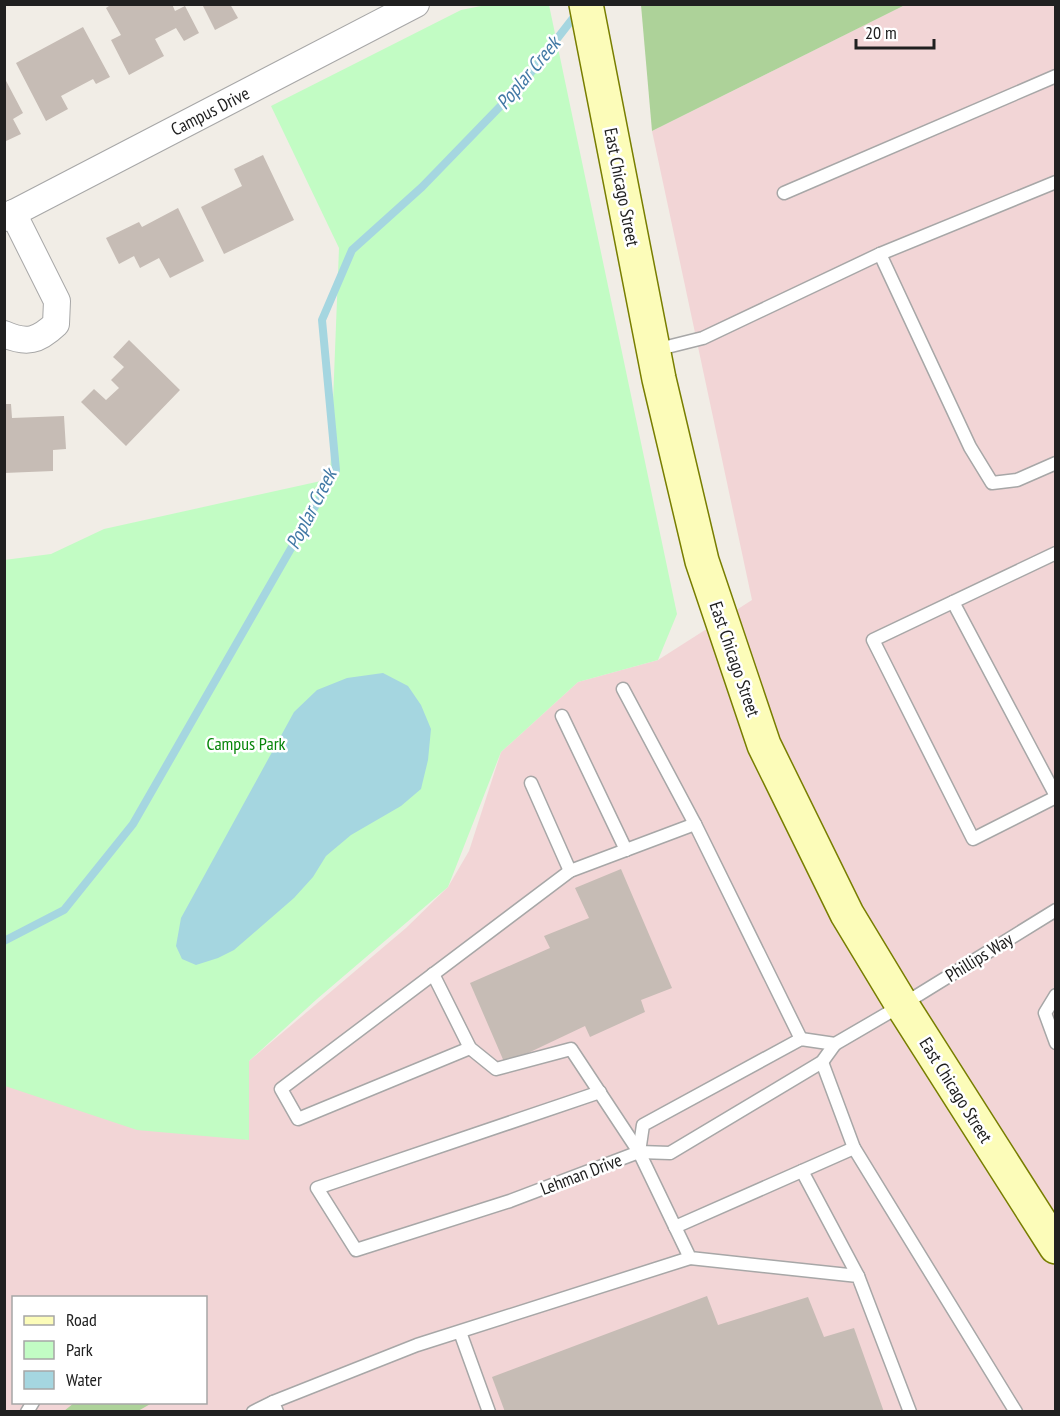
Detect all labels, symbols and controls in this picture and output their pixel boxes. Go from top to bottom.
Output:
scale bar [856,12,934,50]
text: 20 m [865,21,897,44]
water label: Poplar Creek [490,30,567,115]
street label: Campus Drive [167,81,253,141]
street label: East Chicago Street [599,126,645,248]
water label: Poplar Creek [280,463,343,554]
street label: East Chicago Street [705,598,765,720]
park label: Campus Park [206,732,286,755]
street label: Phillips Way [941,927,1017,987]
street label: East Chicago Street [914,1033,998,1147]
street label: Lehman Drive [537,1148,625,1200]
legend [12,1296,207,1404]
text: Road [66,1308,97,1331]
text: Park [66,1338,93,1361]
text: Water [66,1368,102,1391]

